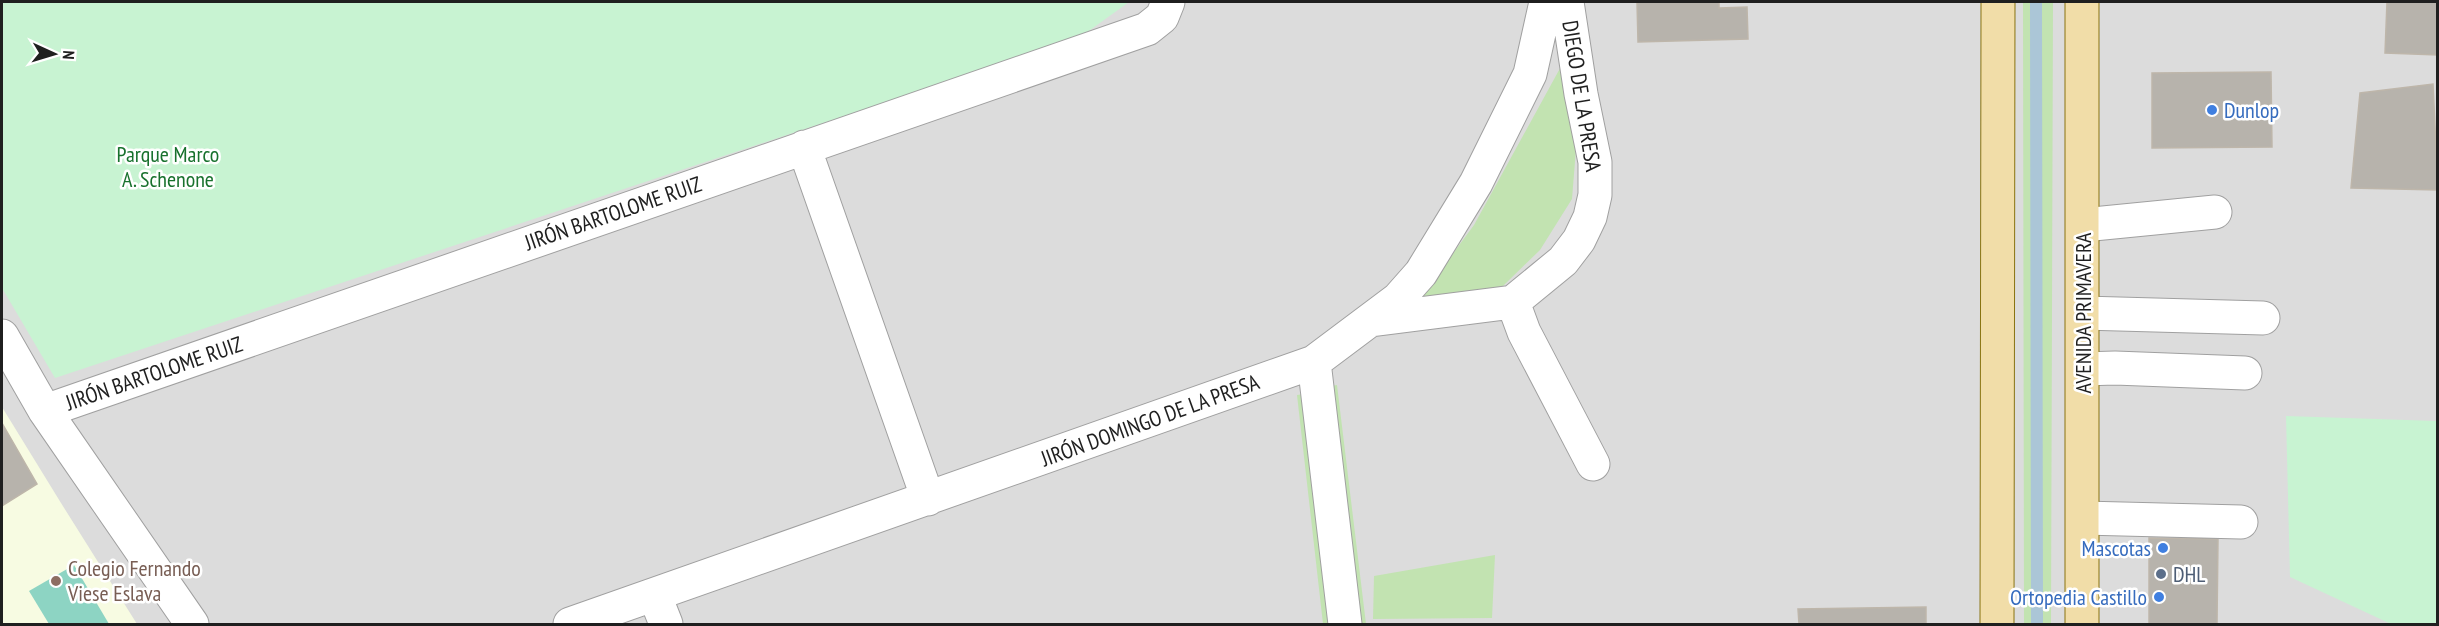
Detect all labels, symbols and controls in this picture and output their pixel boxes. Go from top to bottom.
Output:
street label: DIEGO DE LA PRESA [1556,18,1608,174]
north arrow [24,24,84,84]
text: N [59,50,79,60]
place label: Dunlop [2224,96,2279,124]
marker: Dunlop [2205,103,2219,117]
park label: Parque Marco A. Schenone [117,140,219,193]
street label: JIRÓN BARTOLOME RUIZ [520,170,705,257]
street label: AVENIDA PRIMAVERA [2069,232,2097,393]
street label: JIRÓN BARTOLOME RUIZ [61,330,246,417]
street label: JIRÓN DOMINGO DE LA PRESA [1036,367,1263,473]
place label: Mascotas [2082,534,2151,562]
marker: Mascotas [2156,541,2170,555]
place label: Colegio Fernando Viese Eslava [67,554,201,607]
place label: DHL [2173,560,2205,588]
marker: DHL [2154,567,2168,581]
marker: Colegio Fernando Viese Eslava [49,574,63,588]
place label: Ortopedia Castillo [2010,583,2147,611]
marker: Ortopedia Castillo [2152,590,2166,604]

